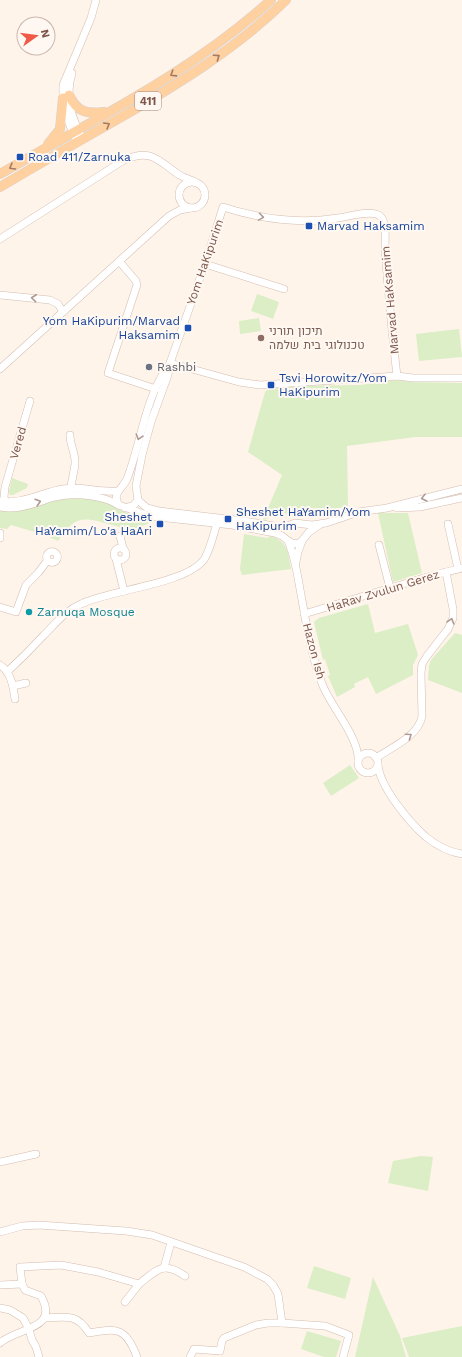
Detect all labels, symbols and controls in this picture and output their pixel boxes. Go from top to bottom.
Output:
north arrow [16,16,56,56]
text: N [38,28,53,39]
one-way arrow [213,54,220,62]
one-way arrow [170,70,177,77]
road number: 411 [135,92,161,110]
one-way arrow [102,123,110,130]
place label: Road 411/Zarnuka [28,150,131,164]
marker: Road 411/Zarnuka [15,152,25,162]
one-way arrow [9,163,16,170]
one-way arrow [258,212,264,221]
street label: Yom HaKipurim [184,217,226,307]
place label: Marvad Haksamim [317,219,425,233]
marker: Marvad Haksamim [304,221,314,231]
street label: Marvad HaKsamim [378,245,402,355]
one-way arrow [31,294,37,303]
place label: Yom HaKipurim/Marvad Haksamim [43,314,180,342]
marker: Yom HaKipurim/Marvad Haksamim [183,323,193,333]
place label: תיכון תורני טכנולוגי בית שלמה [269,324,365,352]
marker: תיכון תורני טכנולוגי בית שלמה [256,333,266,343]
place label: Rashbi [157,360,196,374]
marker: Rashbi [144,362,154,372]
place label: Tsvi Horowitz/Yom HaKipurim [279,371,387,399]
marker: Tsvi Horowitz/Yom HaKipurim [266,380,276,390]
street label: Vered [7,425,29,461]
one-way arrow [135,433,144,440]
one-way arrow [421,493,428,502]
one-way arrow [34,498,41,507]
place label: Sheshet HaYamim/Yom HaKipurim [236,505,370,533]
place label: Sheshet HaYamim/Lo'a HaAri [35,510,152,538]
marker: Sheshet HaYamim/Yom HaKipurim [223,514,233,524]
marker: Sheshet HaYamim/Lo'a HaAri [155,519,165,529]
street label: HaRav Zvulun Gerez [325,567,441,615]
place label: Zarnuqa Mosque [37,605,135,619]
marker: Zarnuqa Mosque [24,607,34,617]
one-way arrow [446,617,455,624]
street label: Hazon Ish [300,621,328,681]
one-way arrow [405,733,412,741]

